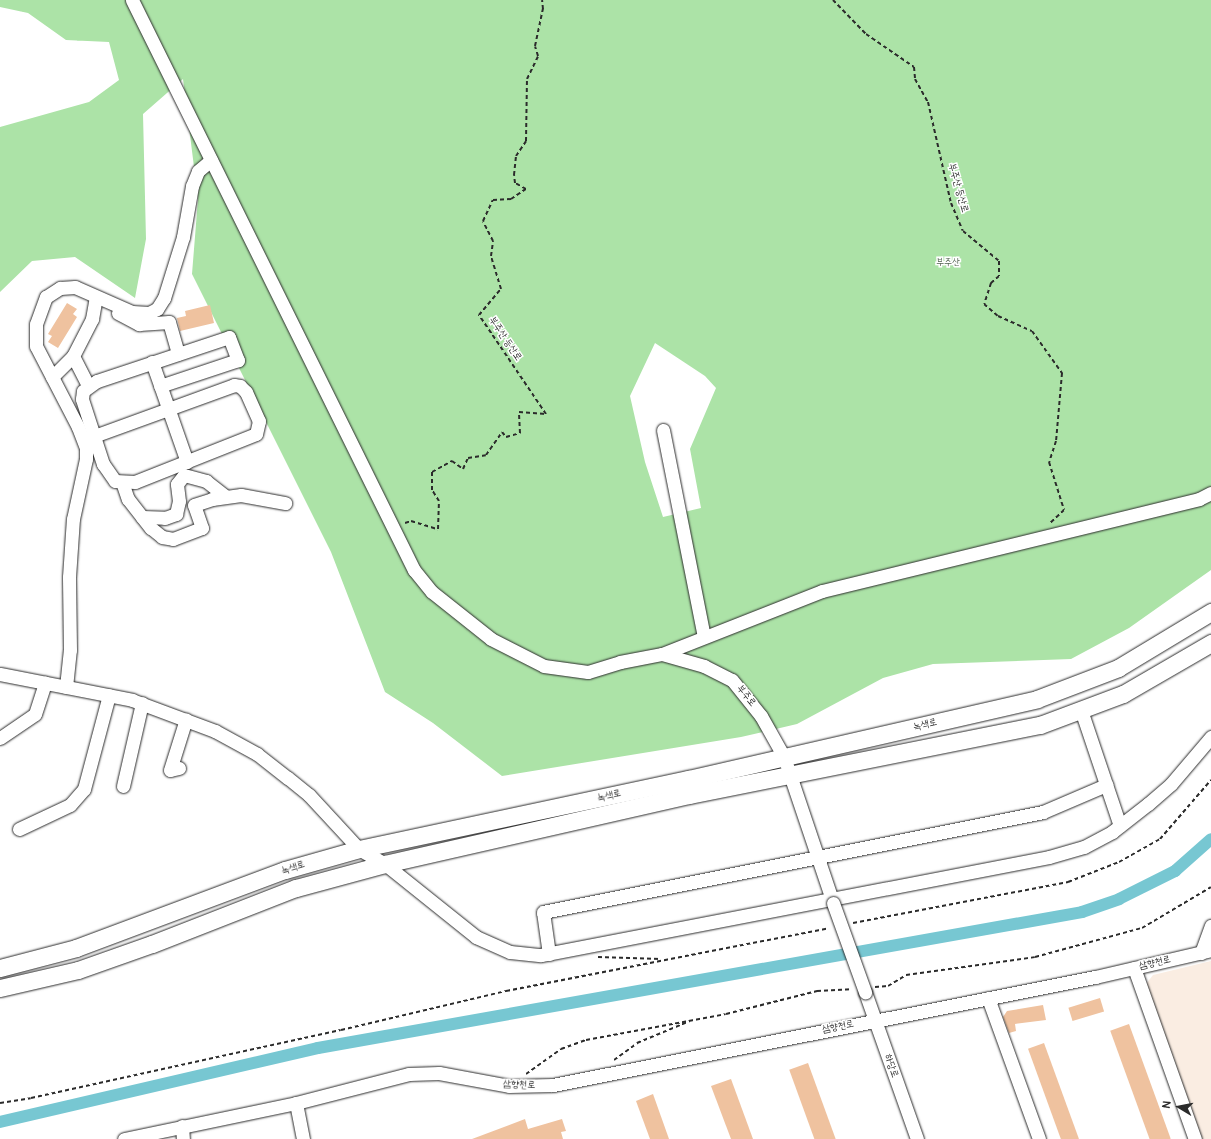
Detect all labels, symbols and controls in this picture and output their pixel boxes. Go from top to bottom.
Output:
street label: 부주산 등산로 [945,162,971,214]
park label: 부주산 [936,257,960,269]
street label: 부주산 등산로 [486,315,524,363]
street label: 부주로 [734,683,758,709]
street label: 녹색로 [912,716,938,734]
street label: 녹색로 [596,788,622,804]
street label: 녹색로 [280,859,306,877]
street label: 삼향천로 [1138,954,1172,972]
street label: 삼향천로 [821,1018,855,1036]
street label: 하당로 [881,1053,901,1079]
street label: 삼향천로 [503,1078,535,1092]
north arrow [1159,1087,1199,1127]
text: N [1160,1100,1174,1110]

